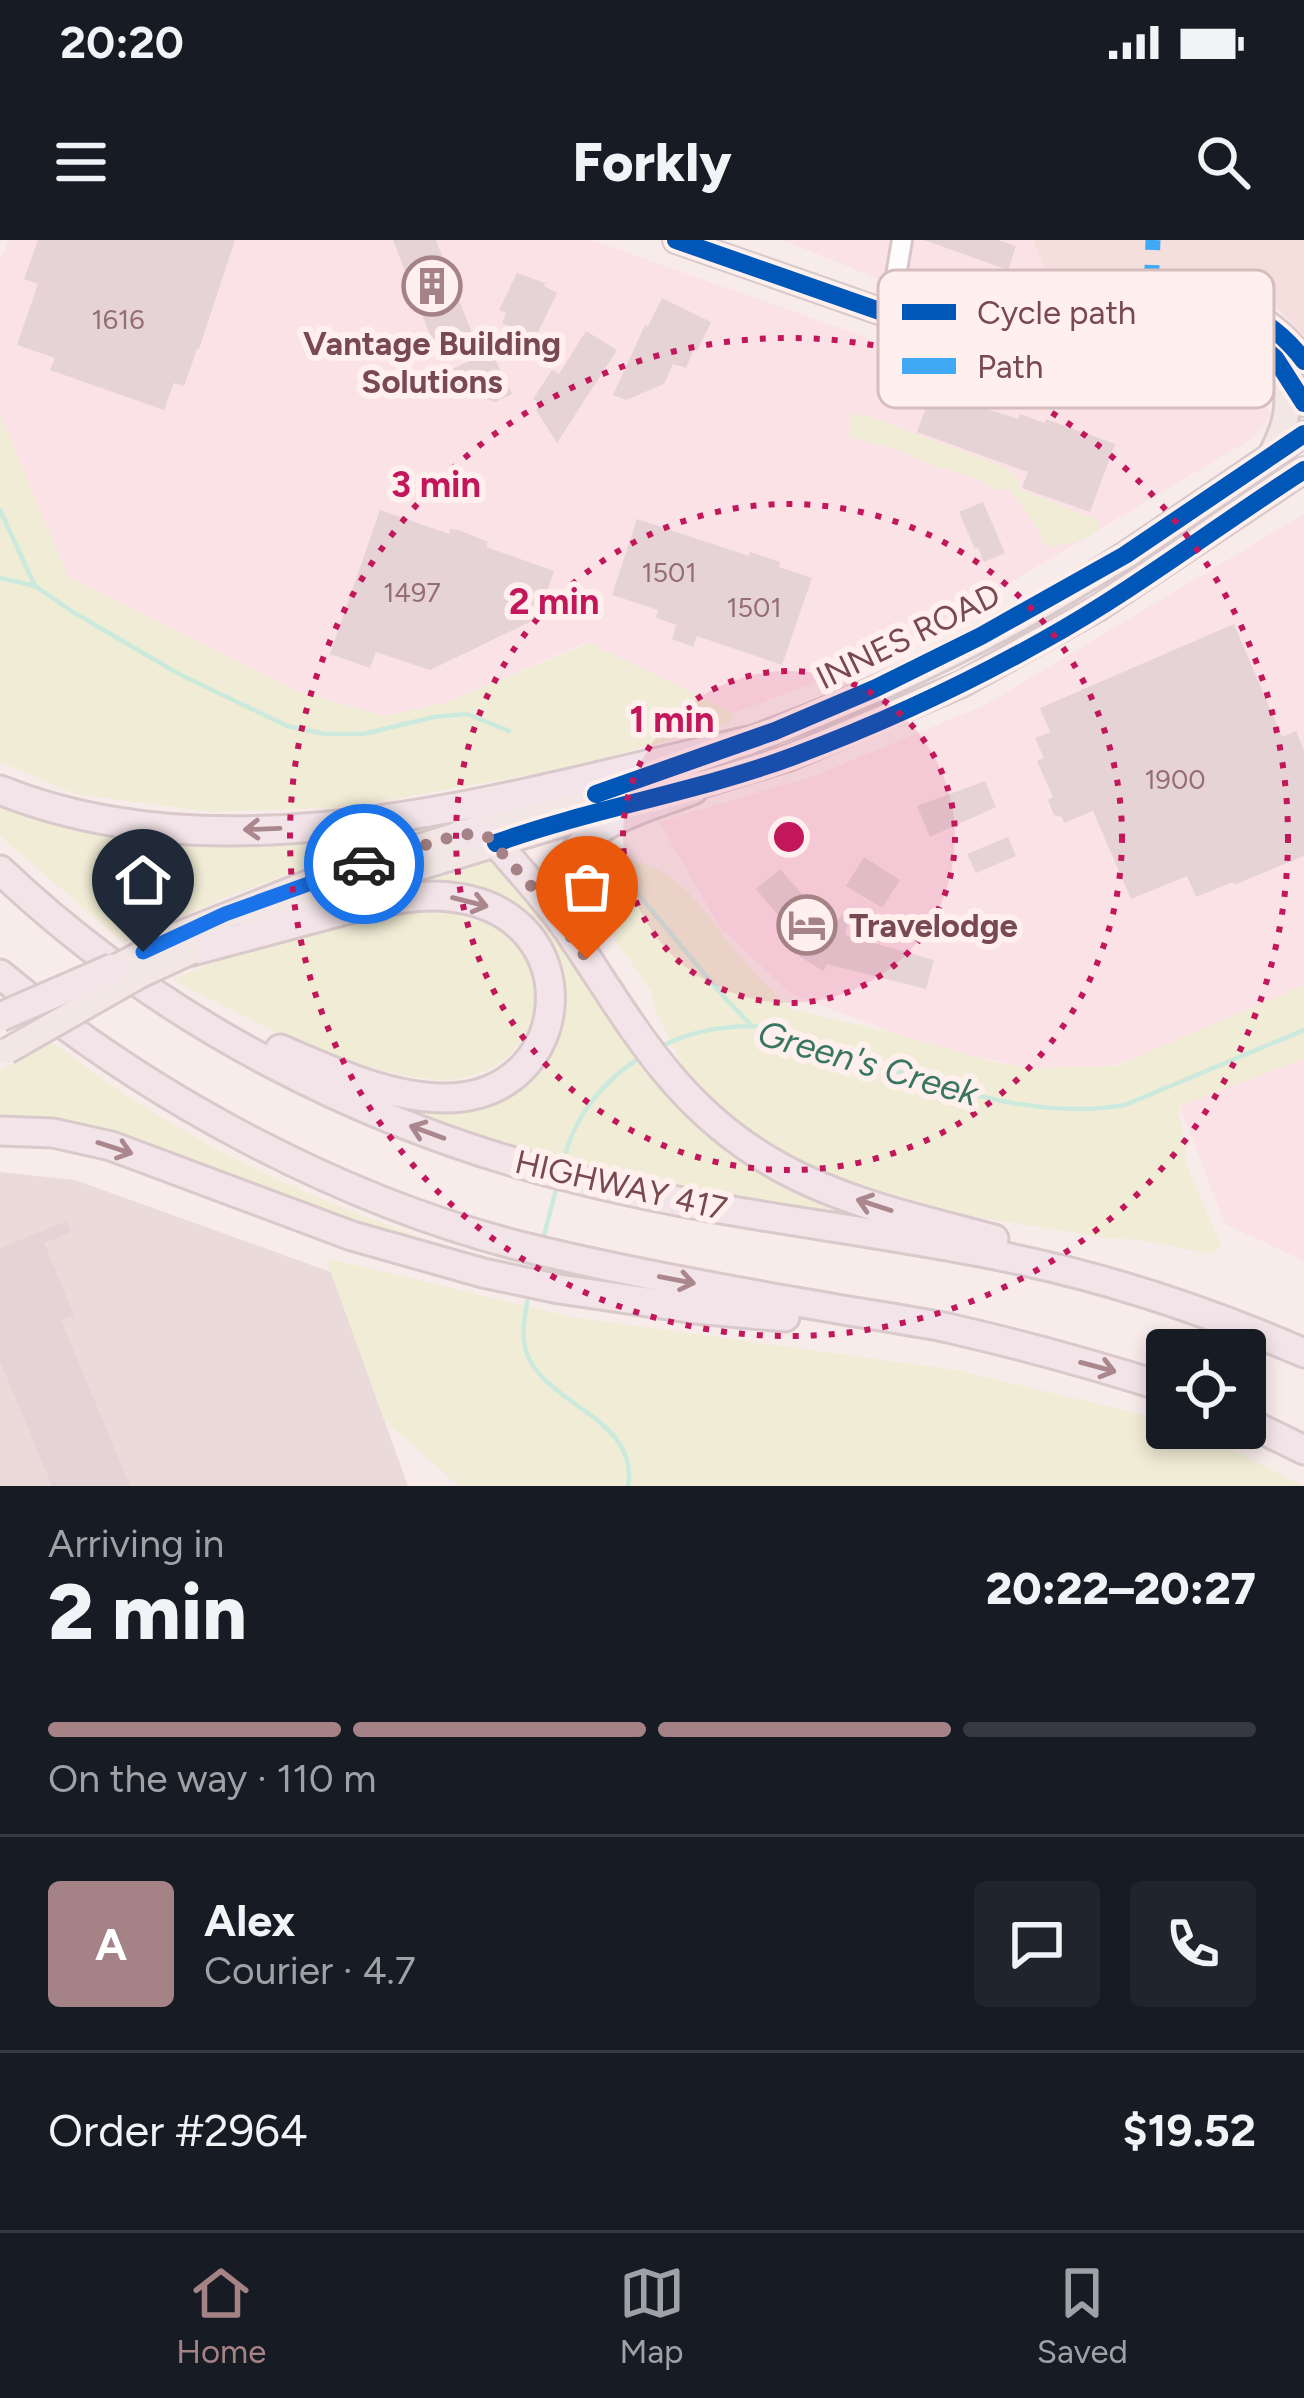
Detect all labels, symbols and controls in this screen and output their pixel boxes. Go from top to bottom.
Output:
text: 20:20 [60,15,184,69]
icon: menu [48,129,114,195]
icon: search [1190,129,1256,195]
text: Forkly [572,130,732,195]
building icon: Vantage Building Solutions [401,255,463,317]
legend [878,270,1274,408]
text: Cycle path [977,293,1136,332]
house number: 1616 [92,303,144,336]
place label: Vantage Building Solutions [303,324,561,401]
text: Path [977,347,1044,386]
text: 3 min [391,463,481,506]
house number: 1501 [641,556,697,589]
street label: INNES ROAD [810,575,1006,697]
house number: 1497 [383,576,441,609]
text: 2 min [509,580,599,623]
house number: 1501 [726,591,782,624]
text: 1 min [629,698,715,741]
house number: 1900 [1144,763,1206,796]
courier [304,804,424,924]
centre of rings [768,816,810,858]
one-way arrow [243,817,282,840]
pin [92,829,194,952]
icon: car [331,831,397,897]
pin [536,836,638,959]
icon: home [110,847,176,913]
icon: bag [554,854,620,920]
one-way arrow [450,892,488,914]
hotel icon: Travelodge [776,894,838,956]
place label: Travelodge [849,906,1018,945]
water label: Green's Creek [753,1011,985,1115]
one-way arrow [409,1120,446,1142]
one-way arrow [95,1138,133,1160]
street label: HIGHWAY 417 [511,1142,731,1228]
one-way arrow [856,1193,894,1215]
one-way arrow [657,1270,696,1292]
map controls [1146,1329,1266,1449]
button: locate [1146,1329,1266,1449]
one-way arrow [1078,1357,1116,1379]
text: Arriving in [48,1520,224,1567]
text: 20:22–20:27 [986,1561,1256,1615]
text: 2 min [48,1565,247,1659]
text: On the way · 110 m [48,1755,377,1802]
button: chat [974,1881,1100,2007]
button: phone [1130,1881,1256,2007]
text: Alex [204,1893,295,1947]
text: A [95,1917,127,1971]
text: Courier · 4.7 [204,1947,416,1994]
text: Order #2964 [48,2103,308,2157]
text: $19.52 [1123,2103,1256,2157]
tab: Home [176,2260,266,2371]
tab: Map [619,2260,685,2371]
tab: Saved [1037,2260,1128,2371]

